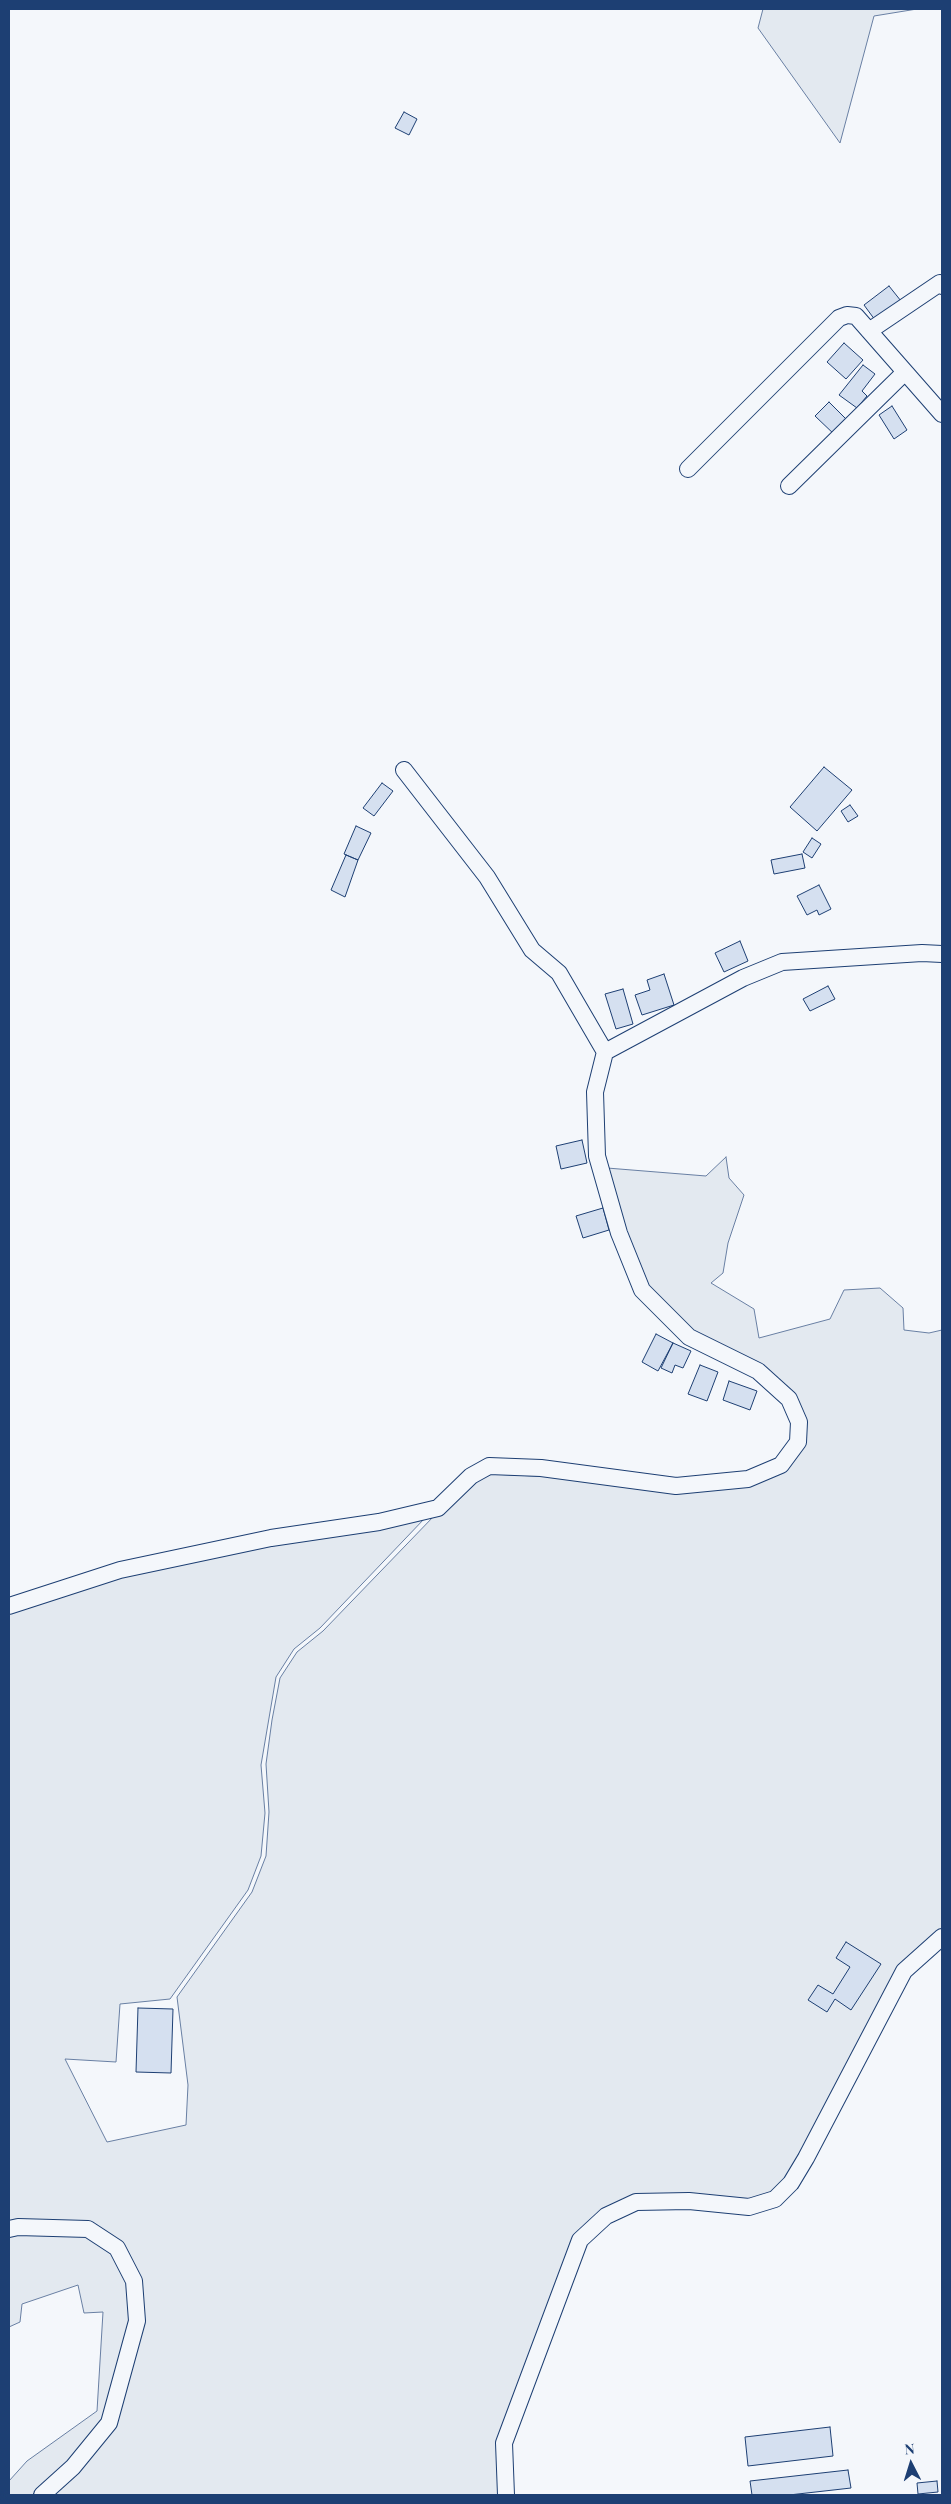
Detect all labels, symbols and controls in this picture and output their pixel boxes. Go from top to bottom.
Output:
north arrow [886,2439,936,2489]
text: N [904,2439,916,2458]

